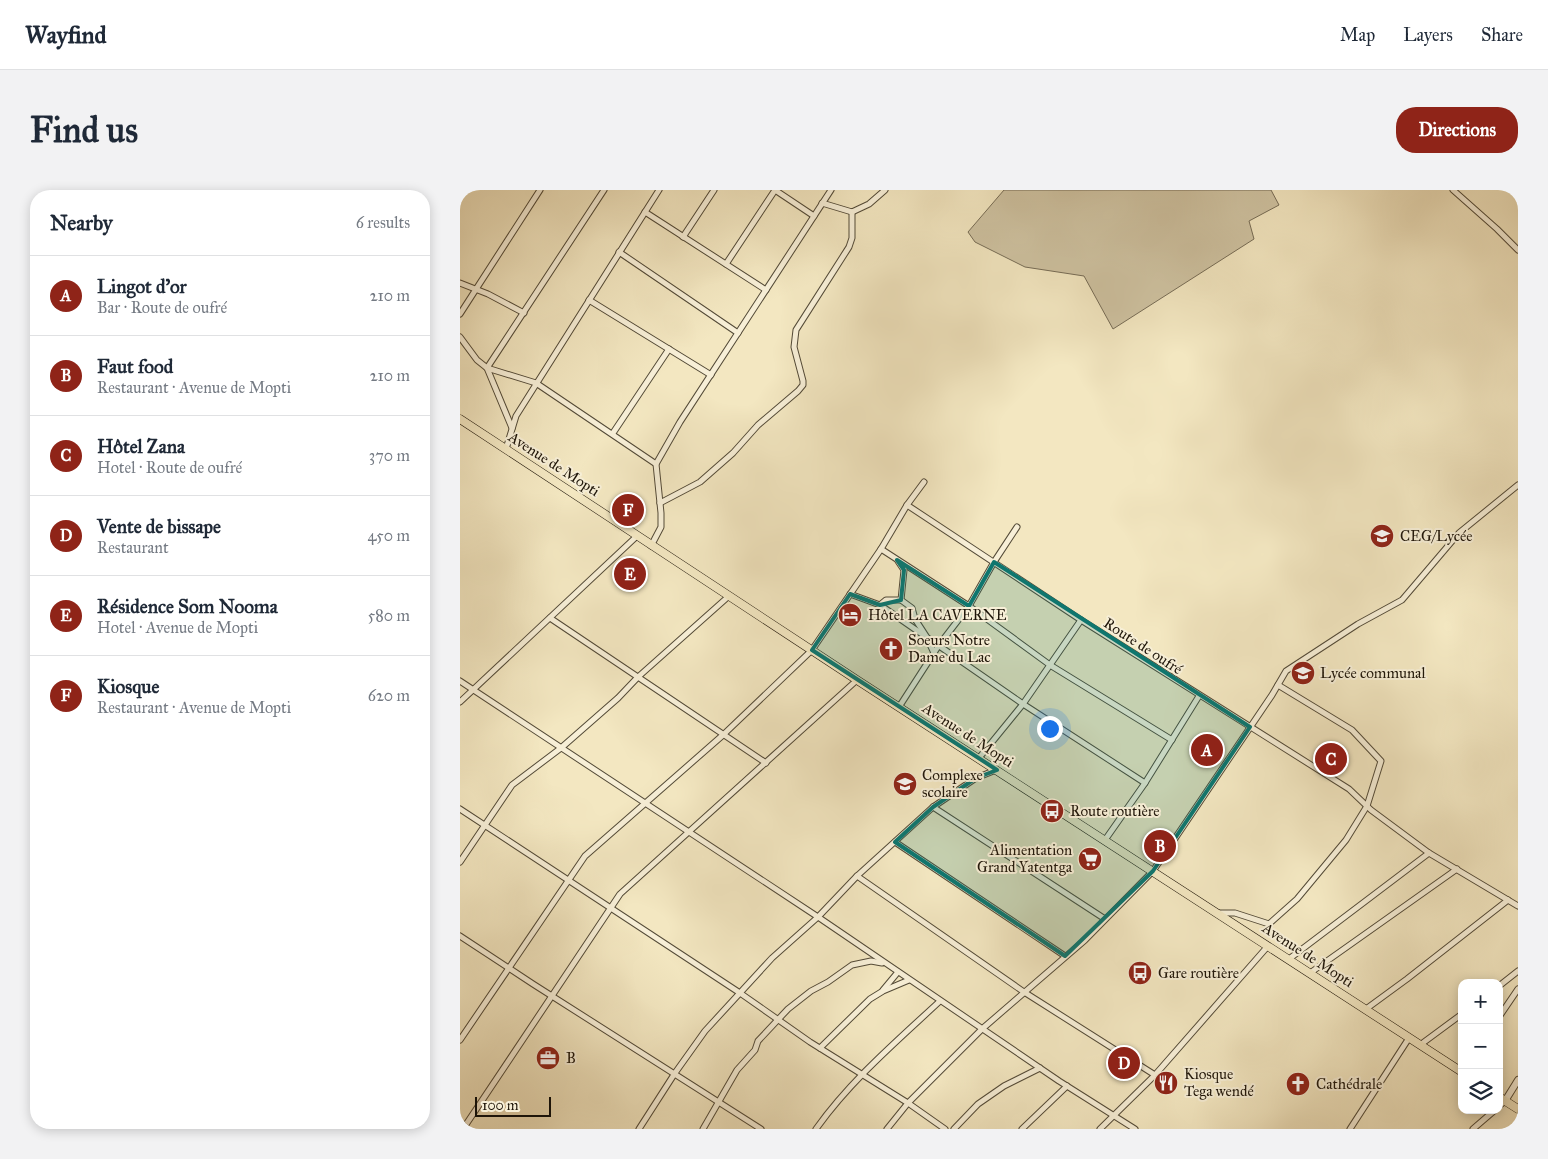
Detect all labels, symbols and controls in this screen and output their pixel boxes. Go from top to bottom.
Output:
text: Wayfind [25,20,107,50]
text: Map [1340,24,1375,46]
text: Layers [1403,24,1453,46]
text: Share [1481,24,1523,46]
button: Directions [1396,107,1518,153]
text: Find us [30,109,138,152]
text: Nearby [50,210,113,236]
text: 6 results [356,213,410,232]
text: Lingot d'or [97,275,187,298]
text: A [61,286,71,305]
text: 210 m [370,286,410,305]
text: Bar · Route de oufré [97,298,227,317]
text: Faut food [97,355,173,378]
text: B [61,366,71,385]
text: 210 m [370,366,410,385]
text: Restaurant · Avenue de Mopti [97,378,291,397]
street label: Avenue de Mopti [504,427,603,500]
text: Hôtel Zana [97,435,185,458]
text: C [61,446,71,465]
text: 370 m [369,446,410,465]
text: Hotel · Route de oufré [97,458,242,477]
pin: F [612,491,644,529]
text: Vente de bissape [97,515,221,538]
school or university icon: CEG/Lycée [1369,523,1395,549]
text: D [60,526,72,545]
text: 450 m [367,526,410,545]
place label: CEG/Lycée [1400,527,1473,545]
text: Restaurant [97,538,169,557]
pin: E [614,555,646,593]
text: Résidence Som Nooma [97,595,278,618]
hotel icon: Hôtel LA CAVERNE [837,602,863,628]
text: E [60,606,72,625]
text: 580 m [368,606,410,625]
place label: Hôtel LA CAVERNE [868,606,1007,624]
street label: Route de oufré [1100,614,1186,679]
text: Hotel · Avenue de Mopti [97,618,258,637]
place label: Soeurs Notre Dame du Lac [908,631,991,666]
church icon: Soeurs Notre Dame du Lac [878,636,904,662]
school or university icon: Lycée communal [1290,660,1316,686]
place label: Lycée communal [1320,664,1426,682]
text: Kiosque [97,675,159,698]
text: F [61,686,71,705]
text: 620 m [368,686,410,705]
text: Restaurant · Avenue de Mopti [97,698,291,717]
street label: Avenue de Mopti [918,698,1017,771]
your location [1037,716,1063,742]
pin: A [1191,731,1223,769]
pin: C [1315,740,1347,778]
place label: Complexe scolaire [922,766,983,801]
school or university icon: Complexe scolaire [892,771,918,797]
bus stop icon: Route routière [1039,798,1065,824]
place label: Route routière [1070,802,1159,820]
pin: B [1144,827,1176,865]
place label: Alimentation Grand Yatentga [977,841,1073,876]
supermarket icon: Alimentation Grand Yatentga [1077,846,1103,872]
street label: Avenue de Mopti [1258,918,1357,991]
bus stop icon: Gare routière [1127,960,1153,986]
place label: Gare routière [1158,964,1239,982]
map controls [1458,979,1503,1114]
button: + [1458,979,1503,1024]
button: − [1458,1024,1503,1069]
pin: D [1108,1044,1140,1082]
office icon: B [535,1045,561,1071]
place label: B [566,1049,576,1067]
place label: Kiosque Tega wendé [1184,1065,1254,1100]
button: layers [1458,1069,1503,1114]
restaurant icon: Kiosque Tega wendé [1153,1070,1179,1096]
church icon: Cathédrale [1285,1071,1311,1097]
place label: Cathédrale [1316,1075,1382,1093]
scale bar [475,1094,551,1117]
text: 100 m [482,1097,519,1114]

